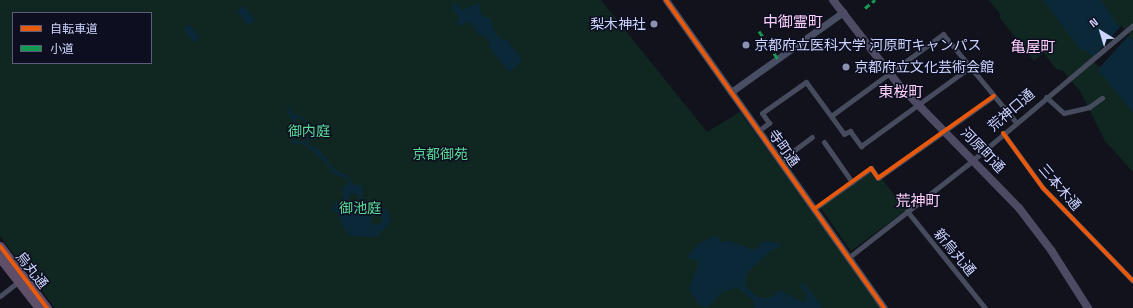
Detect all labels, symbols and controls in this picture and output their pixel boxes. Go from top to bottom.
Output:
legend [12,12,152,64]
north arrow [1081,12,1121,52]
district label: 中御霊町 [763,13,823,31]
text: N [1086,15,1101,30]
place label: 梨木神社 [590,16,646,32]
marker: 梨木神社 [649,19,659,29]
text: 自転車道 [50,21,98,37]
place label: 京都府立医科大学 河原町キャンパス [754,37,982,53]
district label: 亀屋町 [1011,38,1055,56]
marker: 京都府立医科大学 河原町キャンパス [741,40,751,50]
text: 小道 [50,41,74,57]
place label: 京都府立文化芸術会館 [854,59,994,75]
marker: 京都府立文化芸術会館 [841,62,851,72]
district label: 東桜町 [879,83,923,101]
street label: 荒神口通 [984,85,1038,135]
park label: 御内庭 [288,123,330,139]
street label: 河原町通 [958,124,1008,176]
street label: 寺町通 [765,126,803,170]
park label: 京都御苑 [412,146,468,162]
street label: 三本木通 [1035,160,1085,214]
district label: 荒神町 [896,192,940,210]
park label: 御池庭 [339,200,381,216]
street label: 新烏丸通 [931,225,979,279]
street label: 烏丸通 [12,248,52,292]

